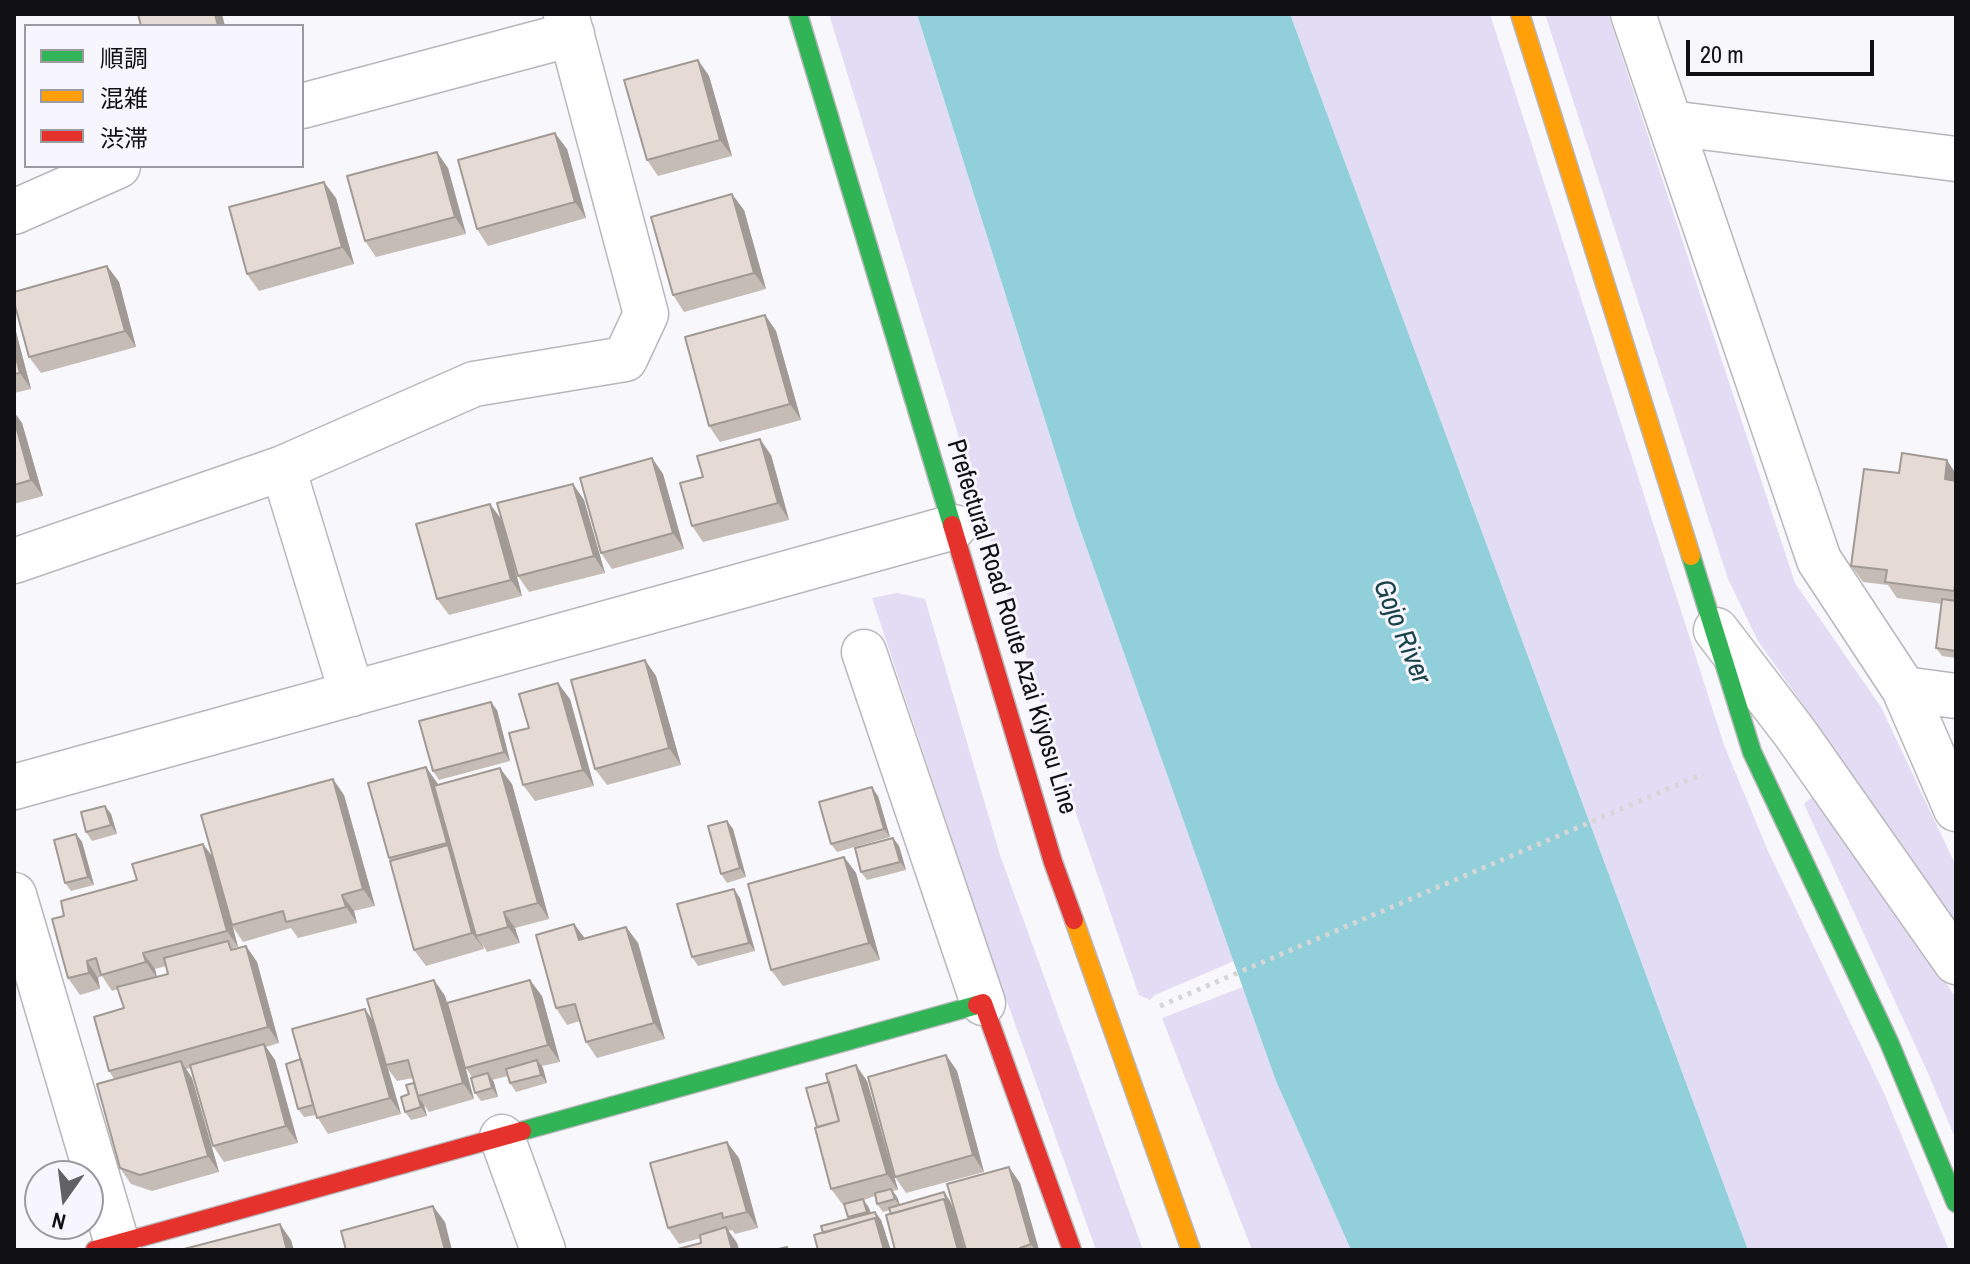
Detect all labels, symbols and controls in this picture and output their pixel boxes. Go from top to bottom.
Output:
legend [24,24,304,168]
scale bar [1690,24,1878,74]
text: 20 m [1700,38,1744,70]
text: 順調 [100,42,148,74]
text: 混雑 [100,82,148,114]
text: 渋滞 [100,122,148,154]
street label: Prefectural Road Route Azai Kiyosu Line [939,436,1083,818]
water label: Gojo River [1365,575,1437,689]
north arrow [24,1160,104,1240]
text: N [49,1205,69,1237]

